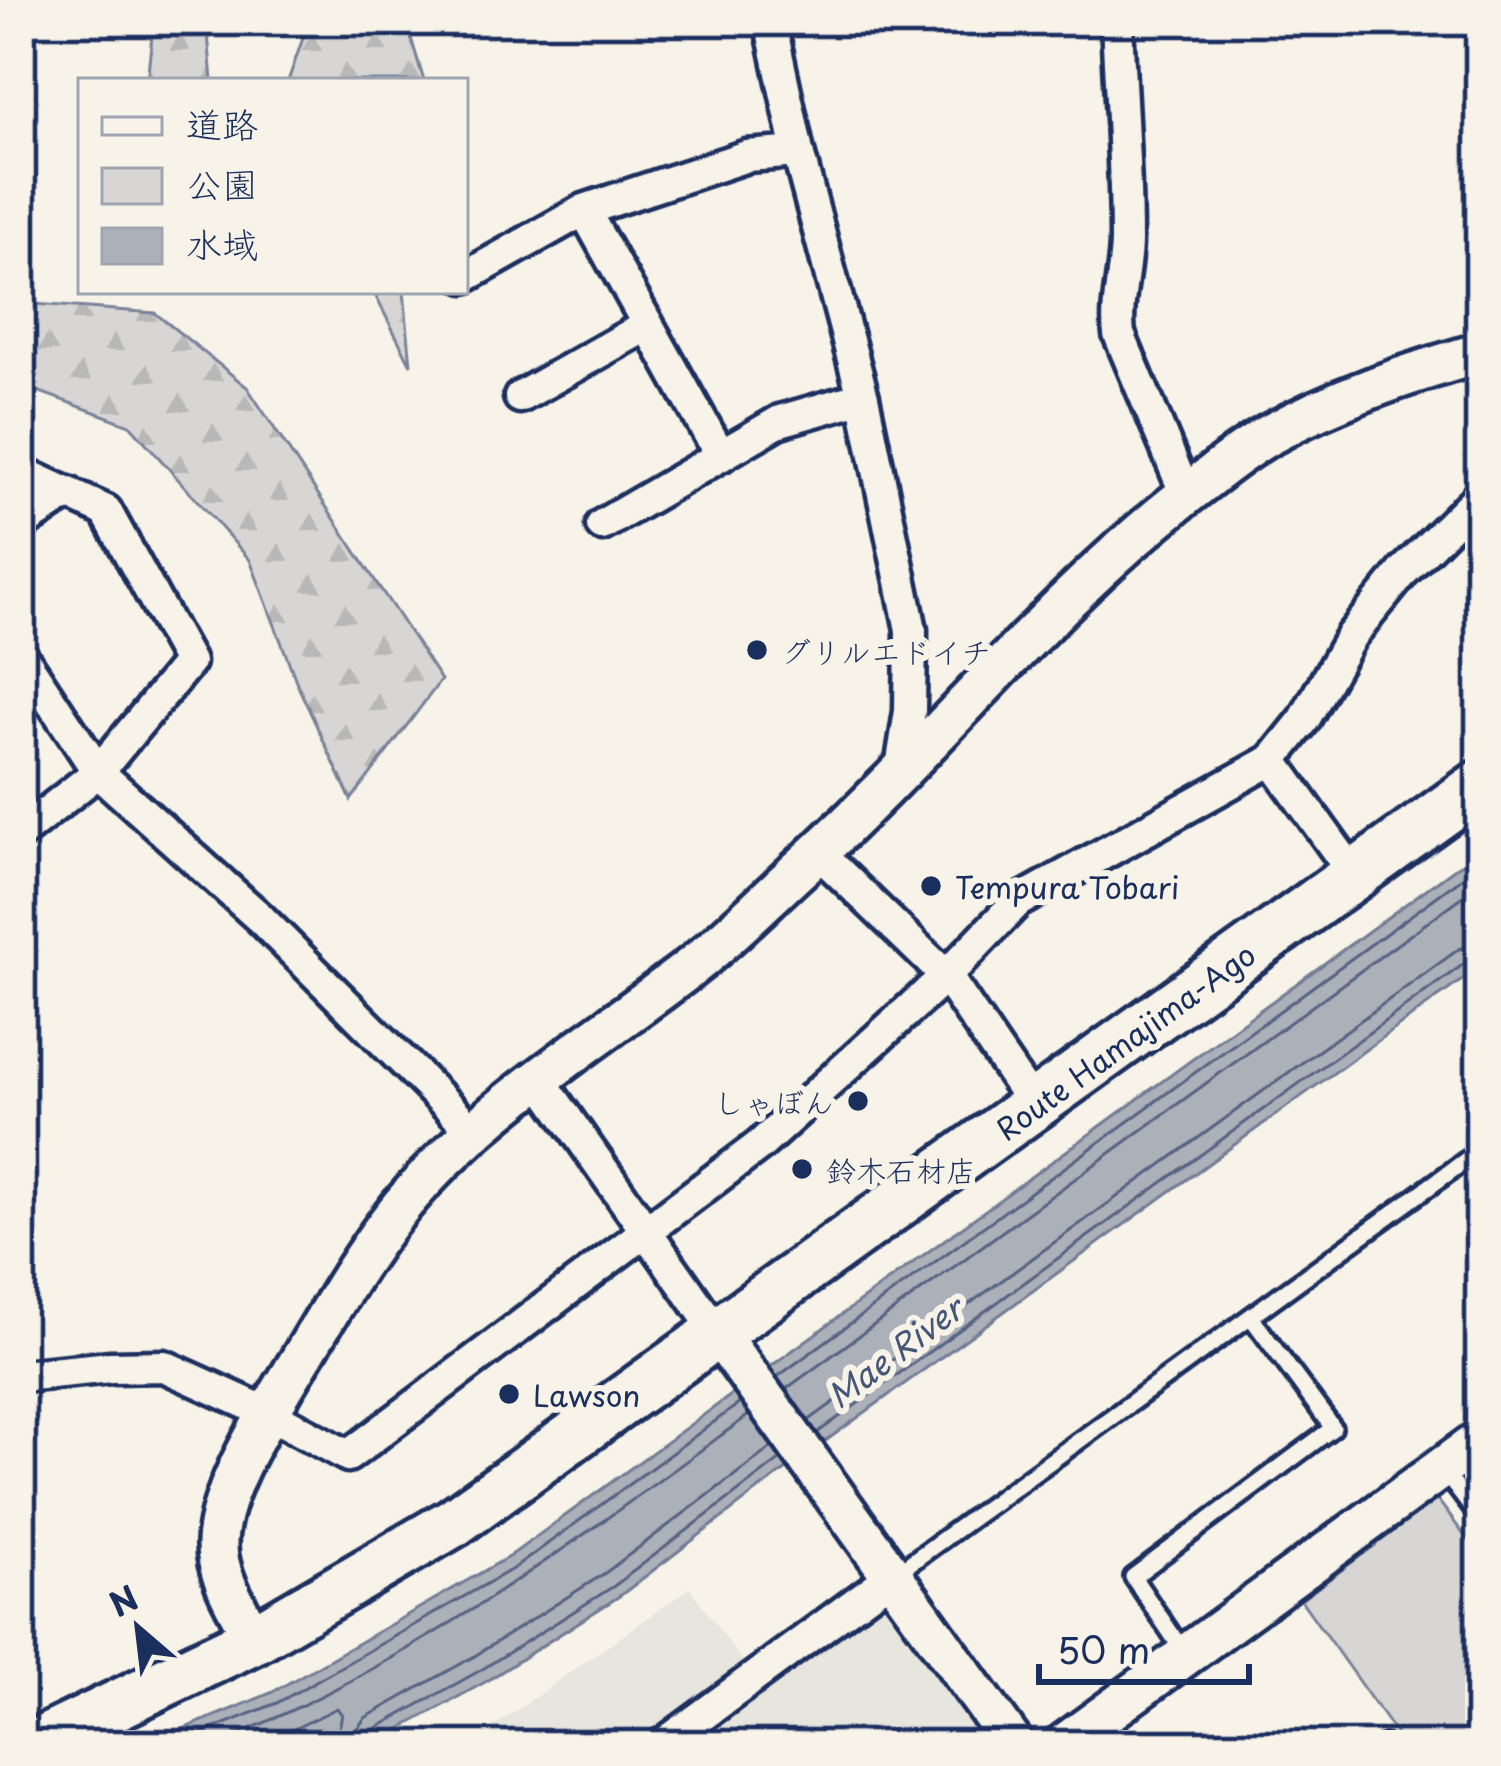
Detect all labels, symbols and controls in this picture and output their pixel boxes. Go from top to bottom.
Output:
legend [78,78,468,294]
text: 道路 [186,96,258,150]
text: 公園 [186,156,258,210]
text: 水域 [186,216,258,270]
place label: グリルエドイチ [781,628,991,673]
marker: グリルエドイチ [744,637,770,663]
place label: Tempura Tobari [955,864,1179,909]
marker: Tempura Tobari [918,873,944,899]
street label: Route Hamajima-Ago [986,931,1264,1151]
place label: しゃぼん [714,1079,834,1124]
marker: しゃぼん [845,1088,871,1114]
place label: 鈴木石材店 [826,1147,976,1192]
marker: 鈴木石材店 [789,1156,815,1182]
water label: Mae River [816,1281,976,1419]
place label: Lawson [533,1372,640,1417]
marker: Lawson [496,1381,522,1407]
north arrow [78,1568,198,1688]
text: N [100,1572,146,1628]
scale bar [1039,1610,1249,1684]
text: 50 m [1057,1622,1150,1676]

